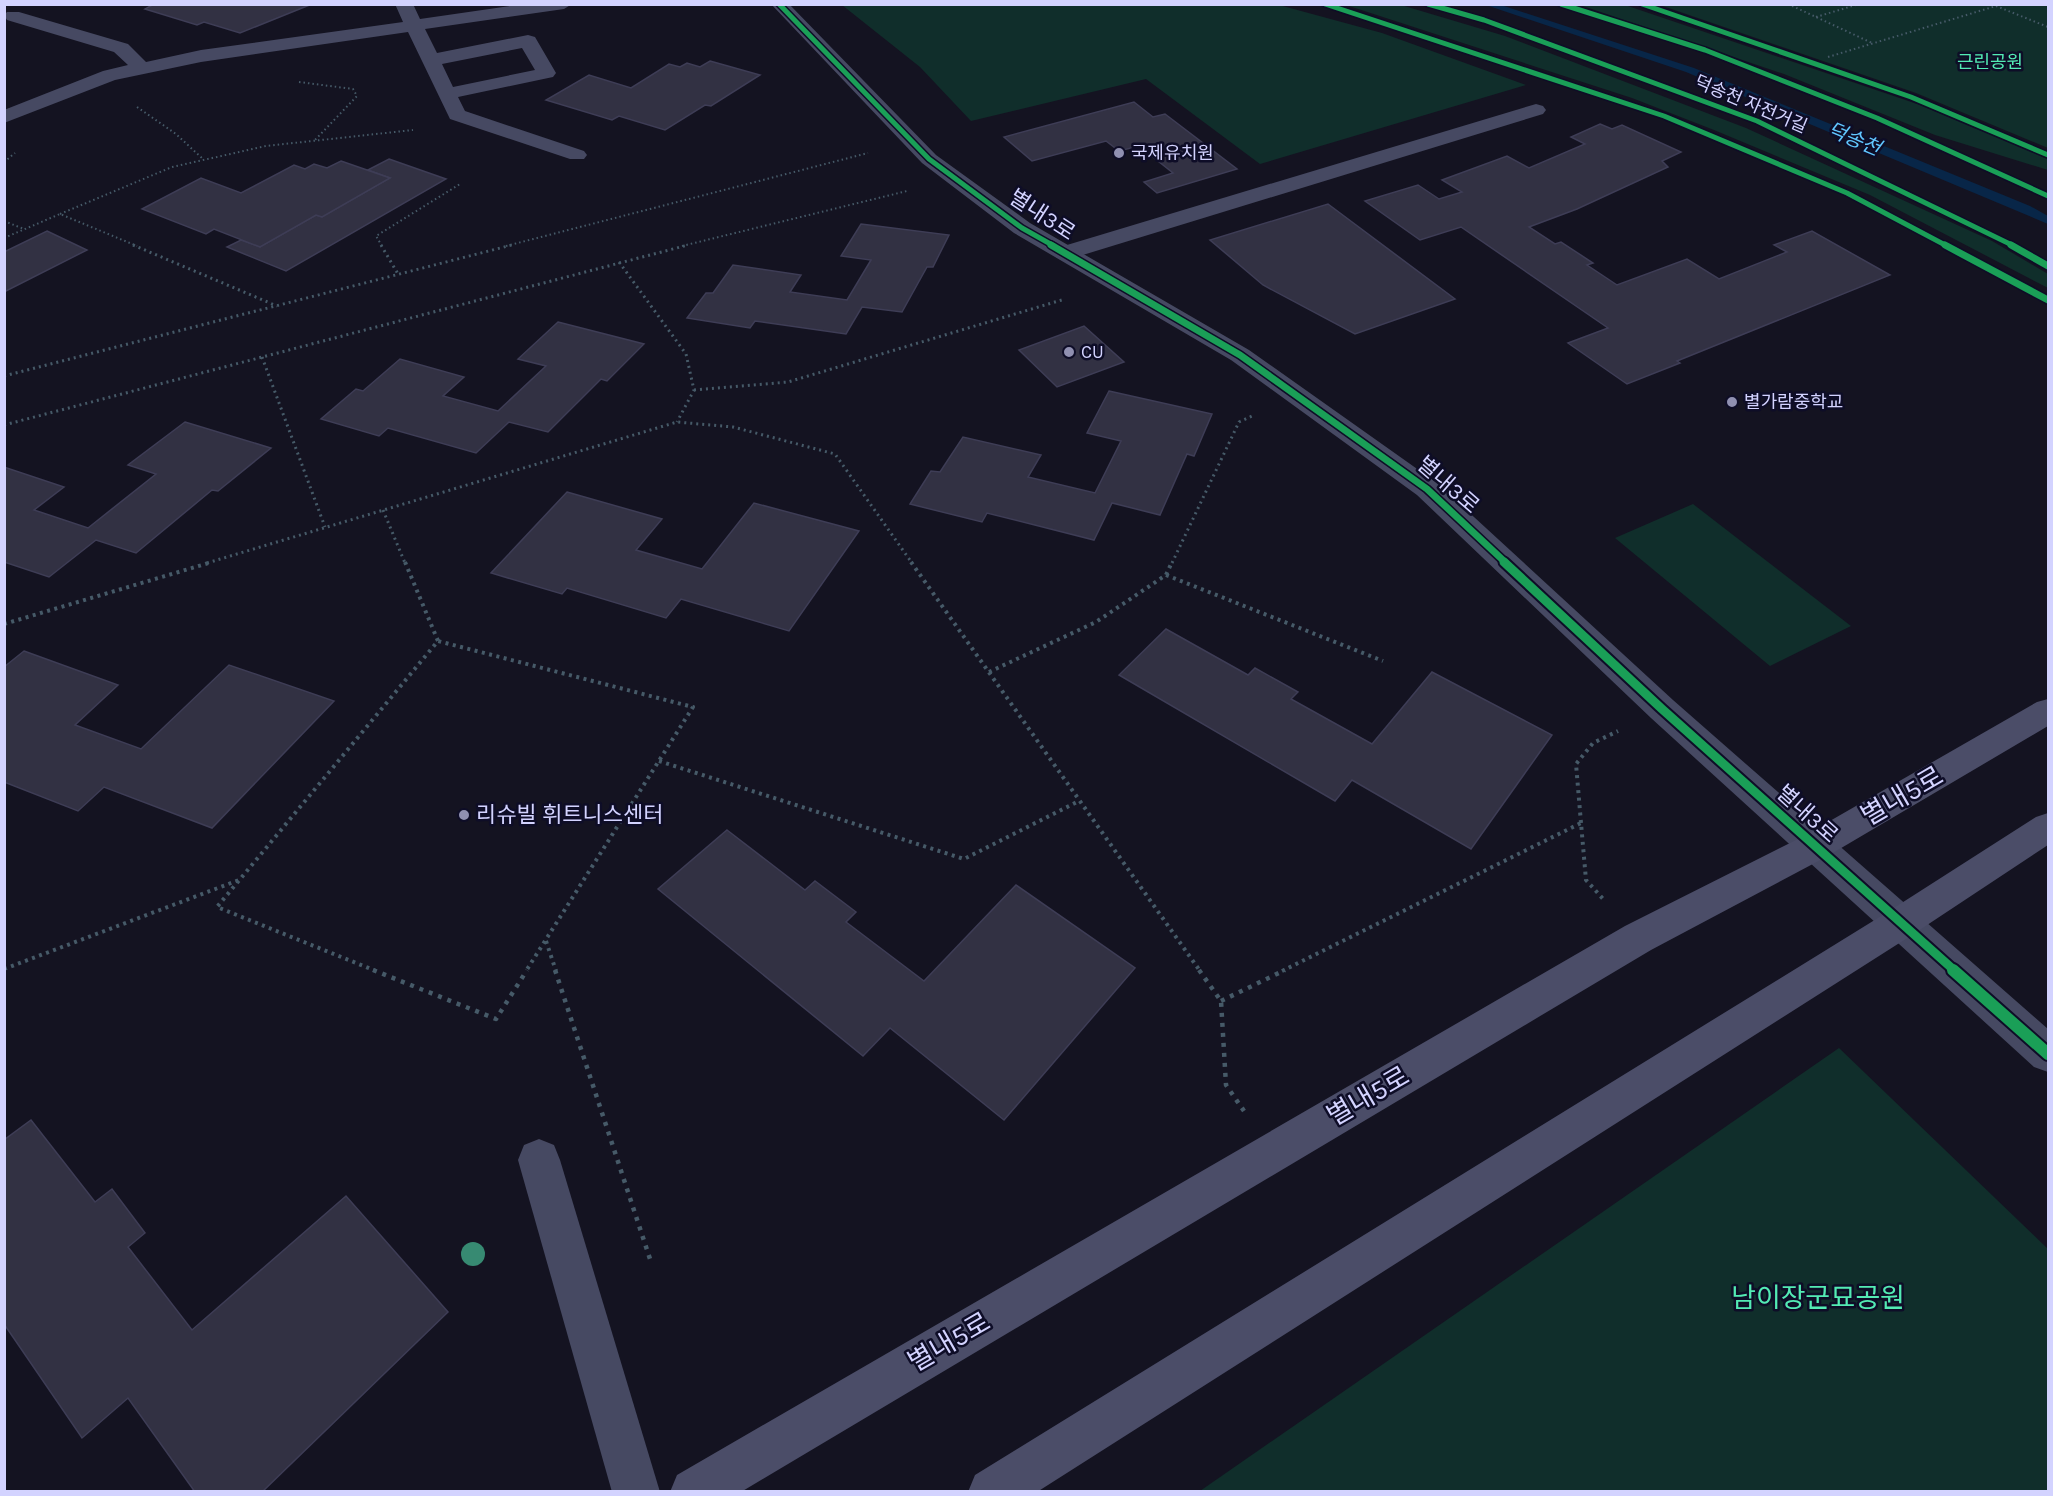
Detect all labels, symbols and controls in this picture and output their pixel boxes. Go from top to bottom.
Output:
park label: 근린공원 [1957,51,2023,73]
street label: 덕송천 자전거길 [1691,70,1811,138]
water label: 덕송천 [1824,118,1886,161]
place label: 국제유치원 [1131,142,1214,164]
marker: 국제유치원 [1112,146,1126,160]
street label: 별내3로 [1004,184,1080,246]
place label: CU [1081,341,1104,363]
marker: CU [1062,345,1076,359]
place label: 별가람중학교 [1744,391,1843,413]
marker: 별가람중학교 [1725,395,1739,409]
street label: 별내3로 [1412,451,1484,519]
street label: 별내5로 [1855,760,1949,832]
street label: 별내3로 [1771,780,1843,848]
place label: 리슈빌 휘트니스센터 [476,802,663,828]
marker: 리슈빌 휘트니스센터 [457,808,471,822]
street label: 별내5로 [1321,1060,1415,1132]
park label: 남이장군묘공원 [1731,1282,1905,1314]
street label: 별내5로 [902,1306,996,1378]

